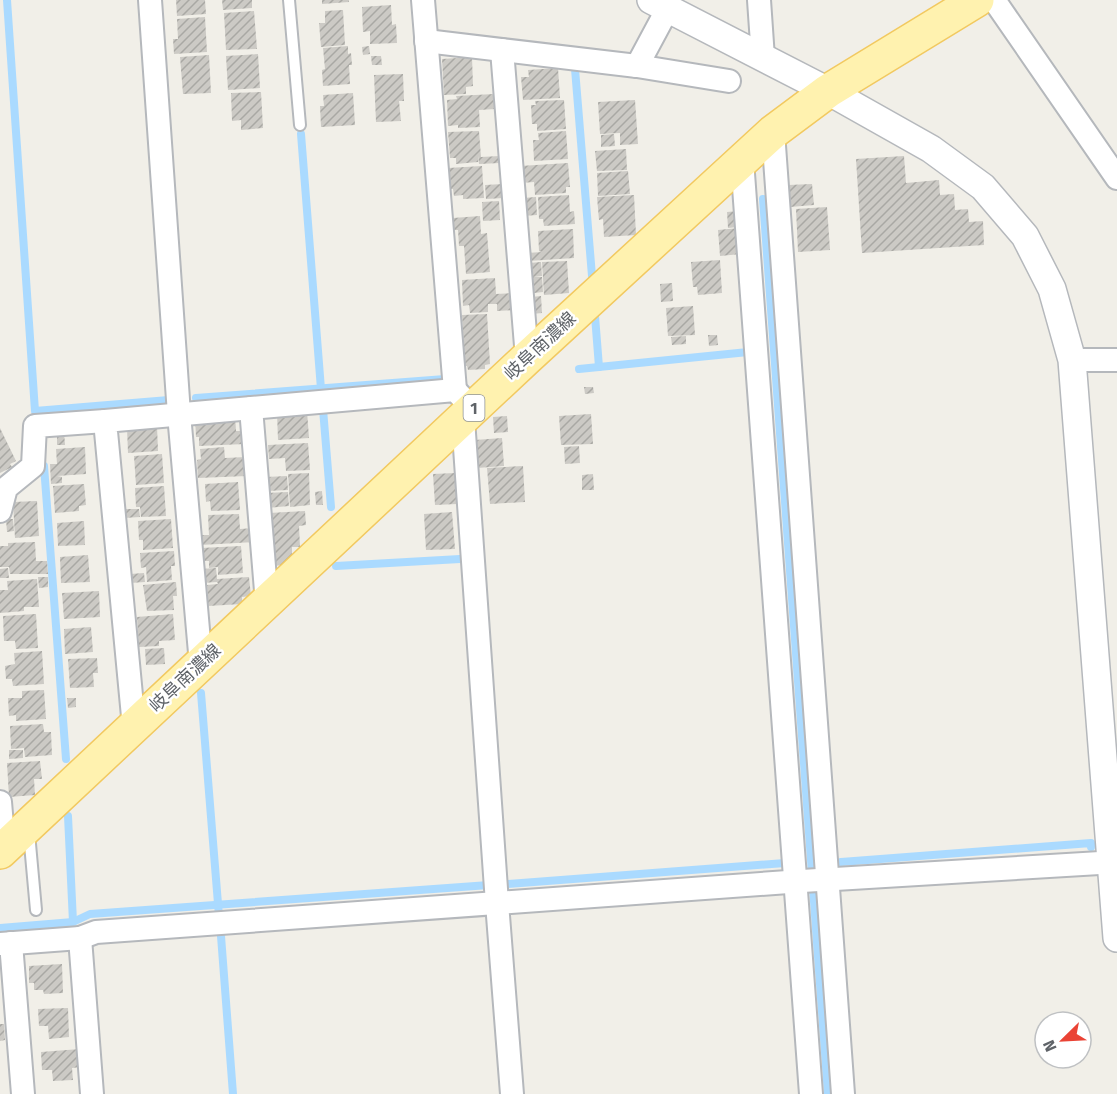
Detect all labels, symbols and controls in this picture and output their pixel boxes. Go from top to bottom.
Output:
street label: 岐阜南濃線 [500,307,580,385]
road number: 1 [464,395,484,421]
street label: 岐阜南濃線 [145,639,225,717]
north arrow [1033,1010,1093,1070]
text: N [1039,1037,1061,1055]

